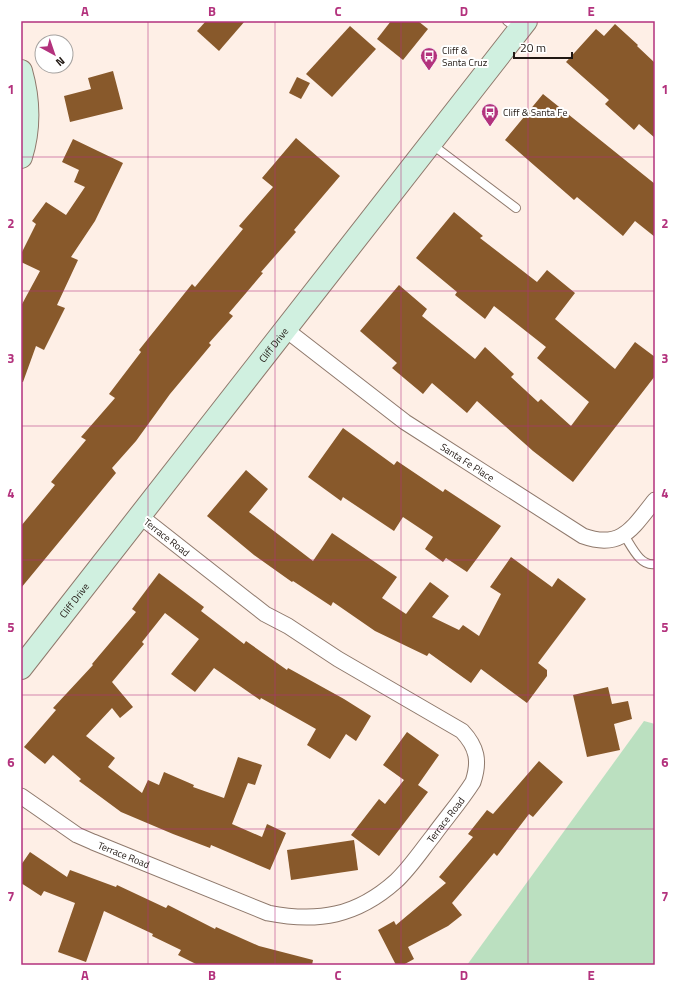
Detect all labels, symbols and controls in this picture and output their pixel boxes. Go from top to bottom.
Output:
text: A [81,1,89,21]
text: B [208,1,216,21]
text: C [334,1,342,21]
text: D [460,1,468,21]
text: E [587,1,595,21]
north arrow [34,34,74,74]
scale bar [514,34,572,60]
text: 20 m [520,38,546,57]
place label: Cliff & Santa Cruz [442,43,488,70]
bus stop icon: Cliff & Santa Cruz [419,46,439,71]
text: N [52,53,68,70]
text: 1 [7,79,15,99]
text: 1 [661,79,669,99]
bus stop icon: Cliff & Santa Fe [480,102,500,127]
place label: Cliff & Santa Fe [503,105,567,120]
text: 2 [7,213,15,233]
text: 2 [661,213,669,233]
street label: Cliff Drive [255,324,292,366]
text: 3 [7,348,15,368]
text: 3 [661,348,669,368]
street label: Santa Fe Place [437,440,497,485]
text: 4 [7,483,15,503]
text: 4 [661,483,669,503]
street label: Terrace Road [141,515,193,560]
street label: Cliff Drive [56,580,93,621]
text: 5 [7,617,15,637]
text: 5 [661,617,669,637]
text: 6 [7,752,15,772]
text: 6 [661,752,669,772]
street label: Terrace Road [423,794,468,846]
street label: Terrace Road [96,838,152,872]
text: 7 [7,886,15,906]
text: 7 [661,886,669,906]
text: A [81,965,89,985]
text: B [208,965,216,985]
text: C [334,965,342,985]
text: D [460,965,468,985]
text: E [587,965,595,985]

